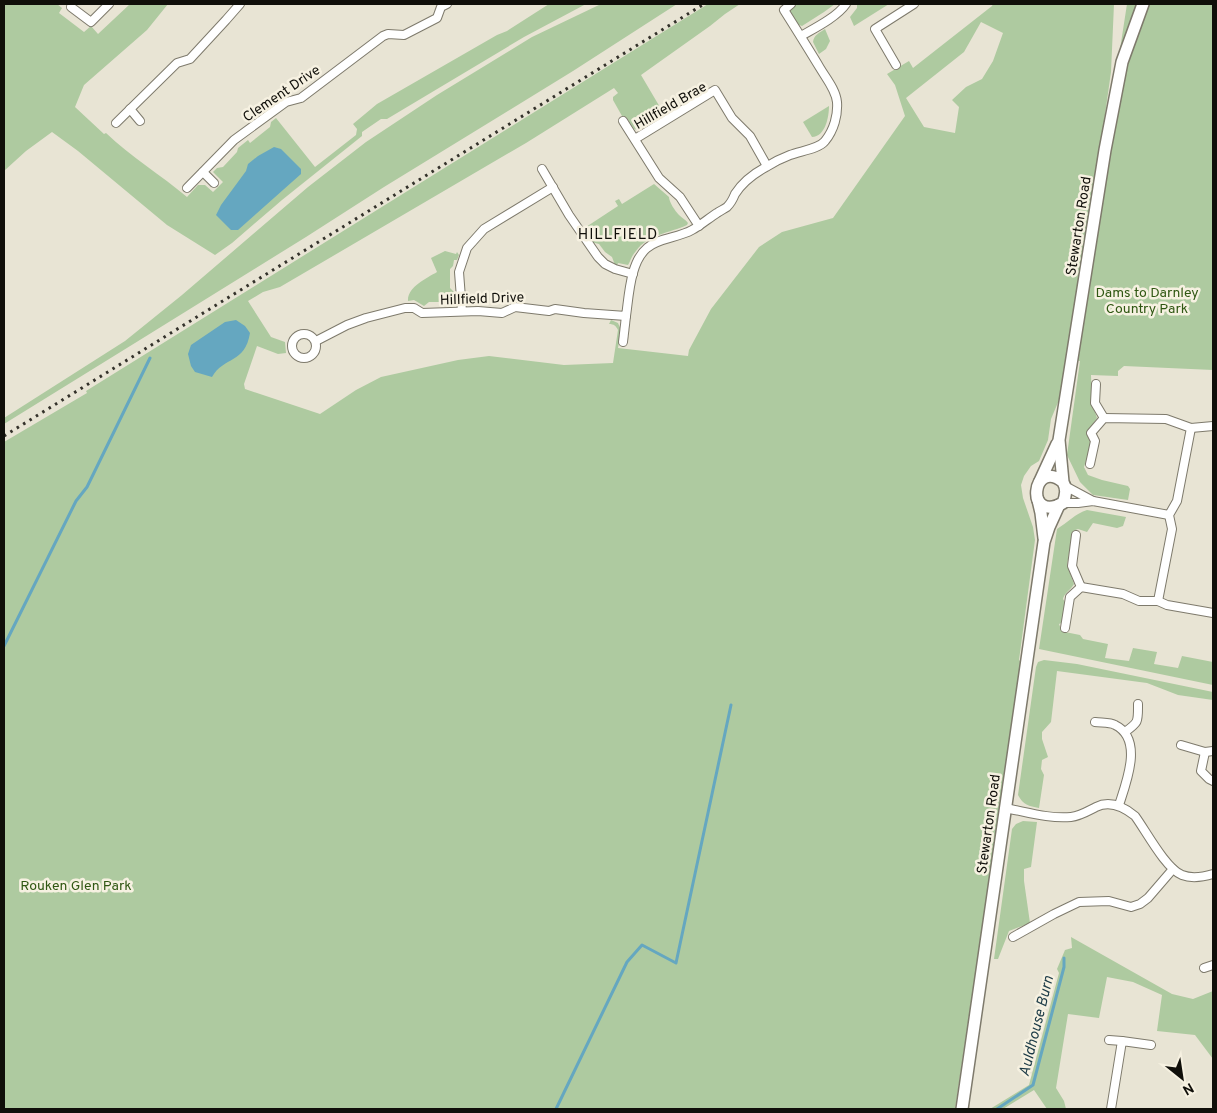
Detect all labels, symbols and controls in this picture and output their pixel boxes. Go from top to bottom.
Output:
street label: Clement Drive [240,62,324,126]
street label: Hillfield Brae [632,79,710,134]
street label: Stewarton Road [1063,175,1096,277]
district label: HILLFIELD [578,226,658,245]
park label: Dams to Darnley Country Park [1095,285,1199,318]
street label: Hillfield Drive [440,290,525,309]
street label: Stewarton Road [974,773,1005,875]
park label: Rouken Glen Park [20,878,132,895]
water label: Auldhouse Burn [1016,974,1059,1079]
north arrow [1157,1053,1207,1103]
text: N [1179,1078,1196,1098]

